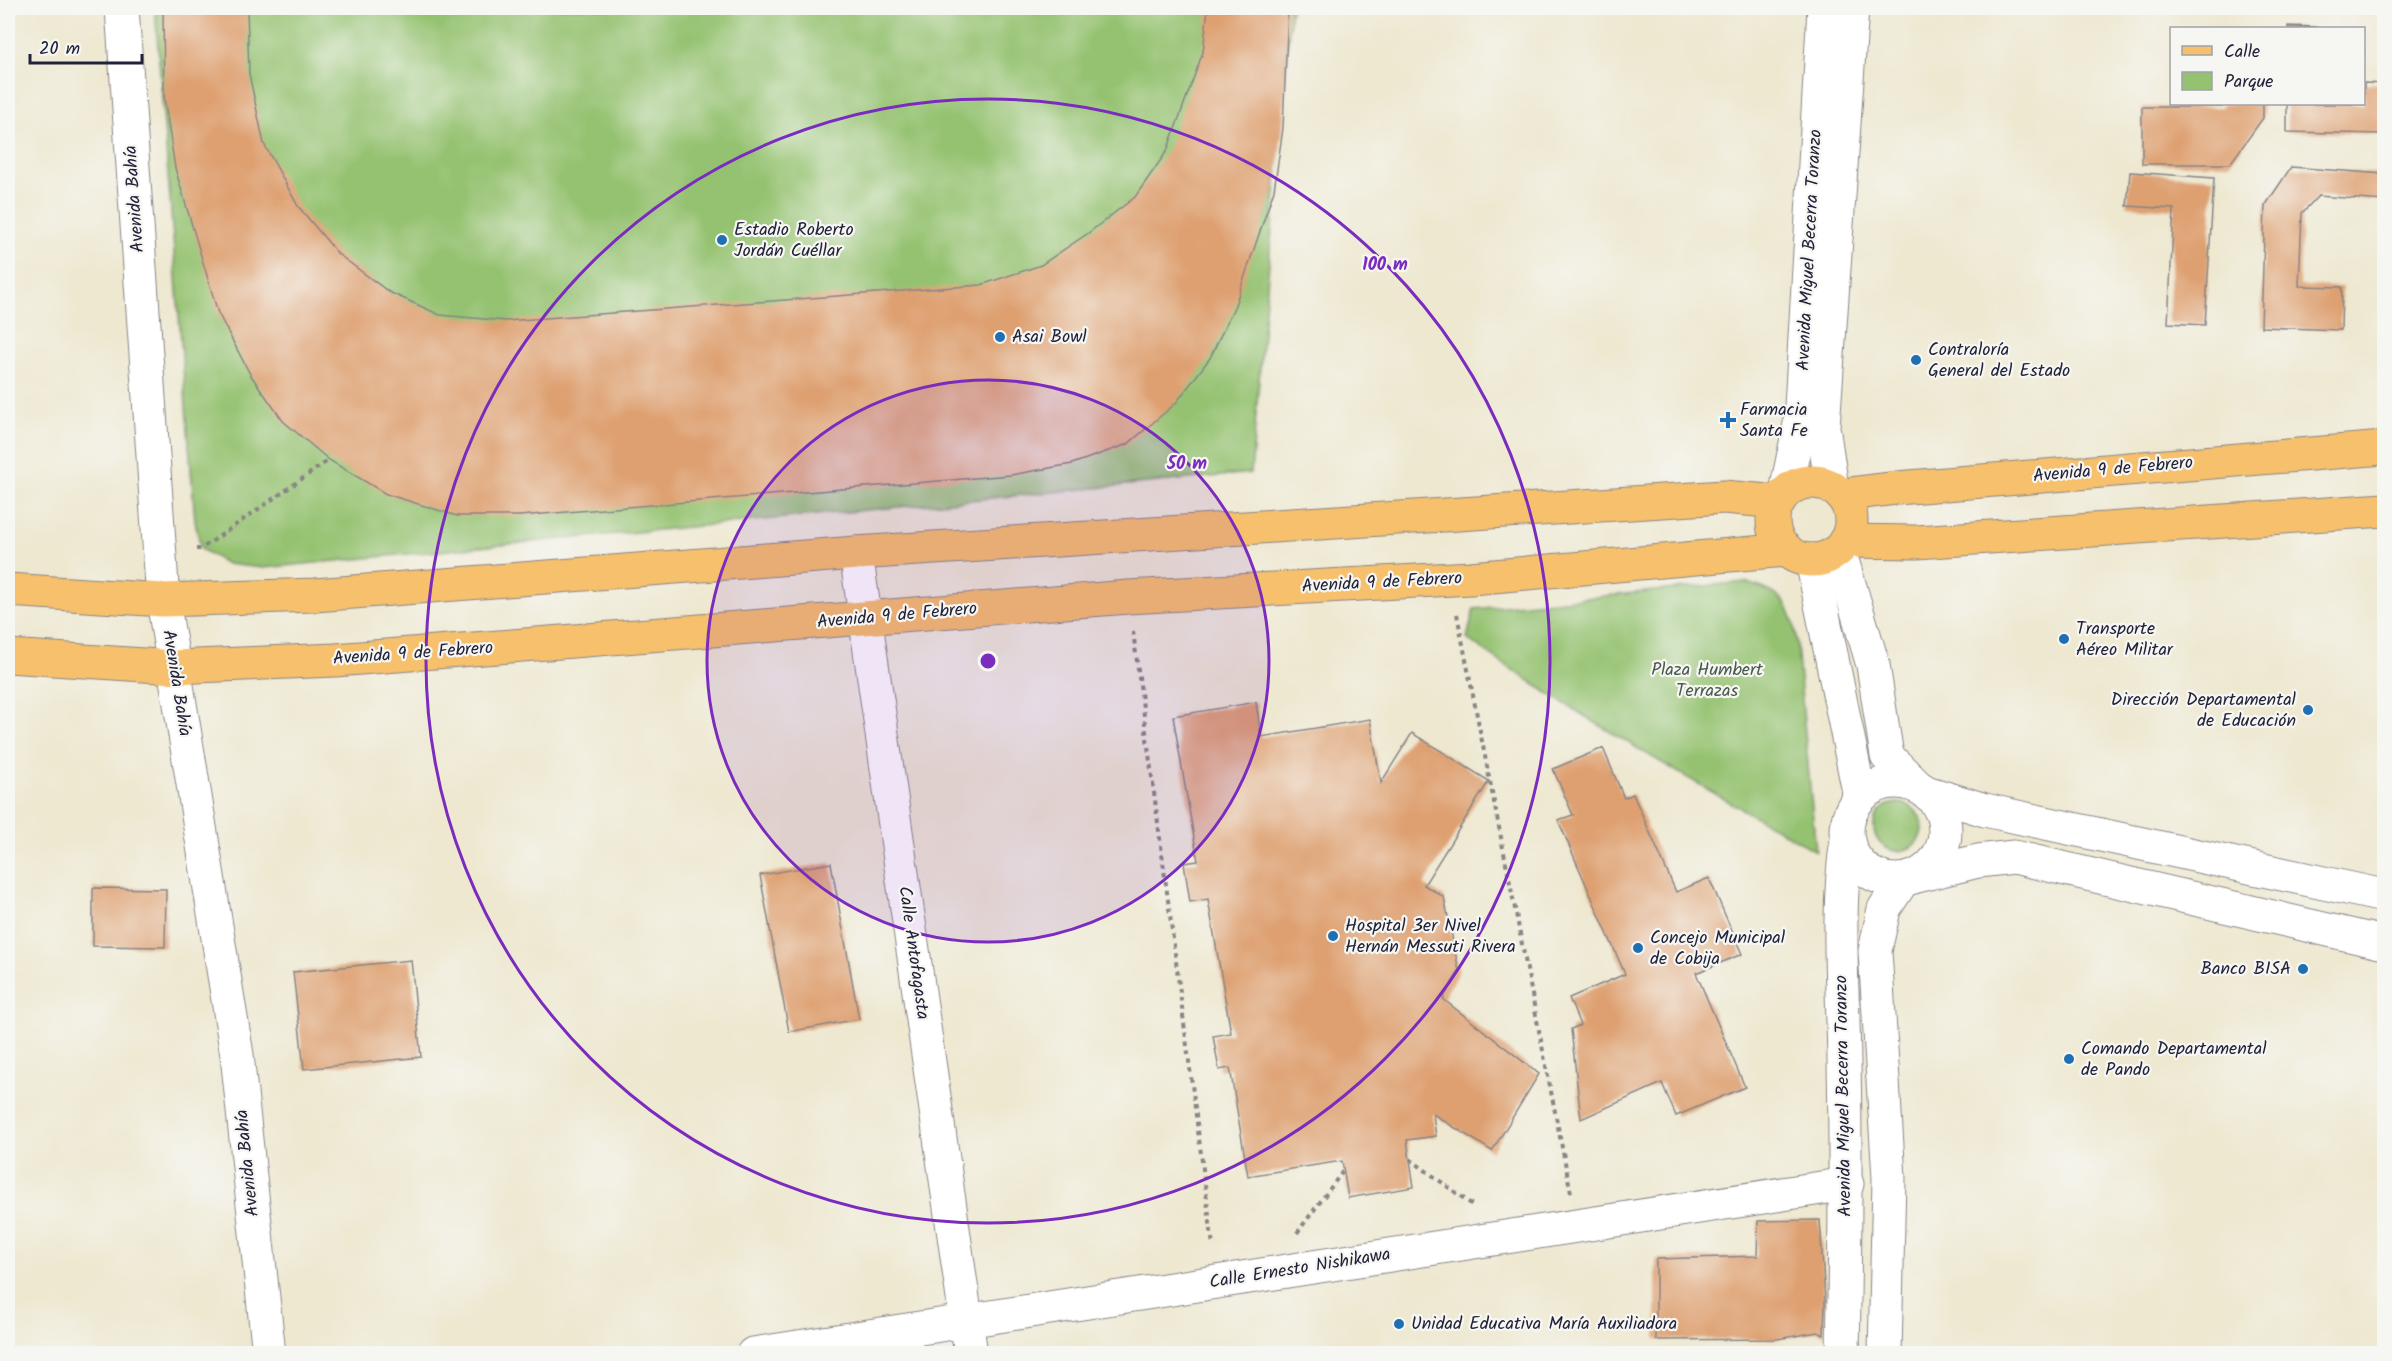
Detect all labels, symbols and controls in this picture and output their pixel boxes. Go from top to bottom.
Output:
scale bar [30,27,142,65]
legend [2170,27,2365,105]
text: 20 m [39,35,80,64]
text: Calle [2224,38,2260,67]
text: Parque [2224,68,2273,97]
street label: Avenida Miguel Becerra Toranzo [1789,129,1831,371]
street label: Avenida Bahía [117,144,153,254]
place label: Estadio Roberto Jordán Cuéllar [734,216,854,266]
marker: Estadio Roberto Jordán Cuéllar [715,233,729,247]
text: 100 m [1362,251,1408,280]
place label: Asai Bowl [1012,323,1087,352]
marker: Asai Bowl [993,330,1007,344]
place label: Contraloría General del Estado [1928,336,2070,386]
marker: Contraloría General del Estado [1909,353,1923,367]
place label: Farmacia Santa Fe [1740,396,1808,446]
marker: Farmacia Santa Fe [1721,413,1735,427]
street label: Avenida 9 de Febrero [2032,449,2194,491]
text: 50 m [1166,450,1207,479]
street label: Avenida 9 de Febrero [1301,564,1463,602]
street label: Avenida 9 de Febrero [816,595,978,637]
place label: Transporte Aéreo Militar [2076,615,2174,665]
street label: Avenida Bahía [153,628,199,738]
marker: Transporte Aéreo Militar [2057,632,2071,646]
street label: Avenida 9 de Febrero [332,634,494,674]
centre of rings [978,651,998,671]
park label: Plaza Humbert Terrazas [1651,656,1764,706]
place label: Dirección Departamental de Educación [2111,686,2297,736]
marker: Dirección Departamental de Educación [2301,703,2315,717]
street label: Calle Antofagasta [889,884,937,1022]
place label: Hospital 3er Nivel Hernán Messuti Rivera [1345,912,1516,962]
place label: Concejo Municipal de Cobija [1650,924,1786,974]
marker: Hospital 3er Nivel Hernán Messuti Rivera [1326,929,1340,943]
marker: Concejo Municipal de Cobija [1631,941,1645,955]
place label: Banco BISA [2201,955,2291,984]
marker: Banco BISA [2296,962,2310,976]
street label: Avenida Miguel Becerra Toranzo [1827,975,1861,1217]
place label: Comando Departamental de Pando [2081,1035,2267,1085]
marker: Comando Departamental de Pando [2062,1052,2076,1066]
street label: Avenida Bahía [228,1108,268,1218]
street label: Calle Ernesto Nishikawa [1207,1240,1393,1298]
place label: Unidad Educativa María Auxiliadora [1411,1310,1677,1339]
marker: Unidad Educativa María Auxiliadora [1392,1317,1406,1331]

